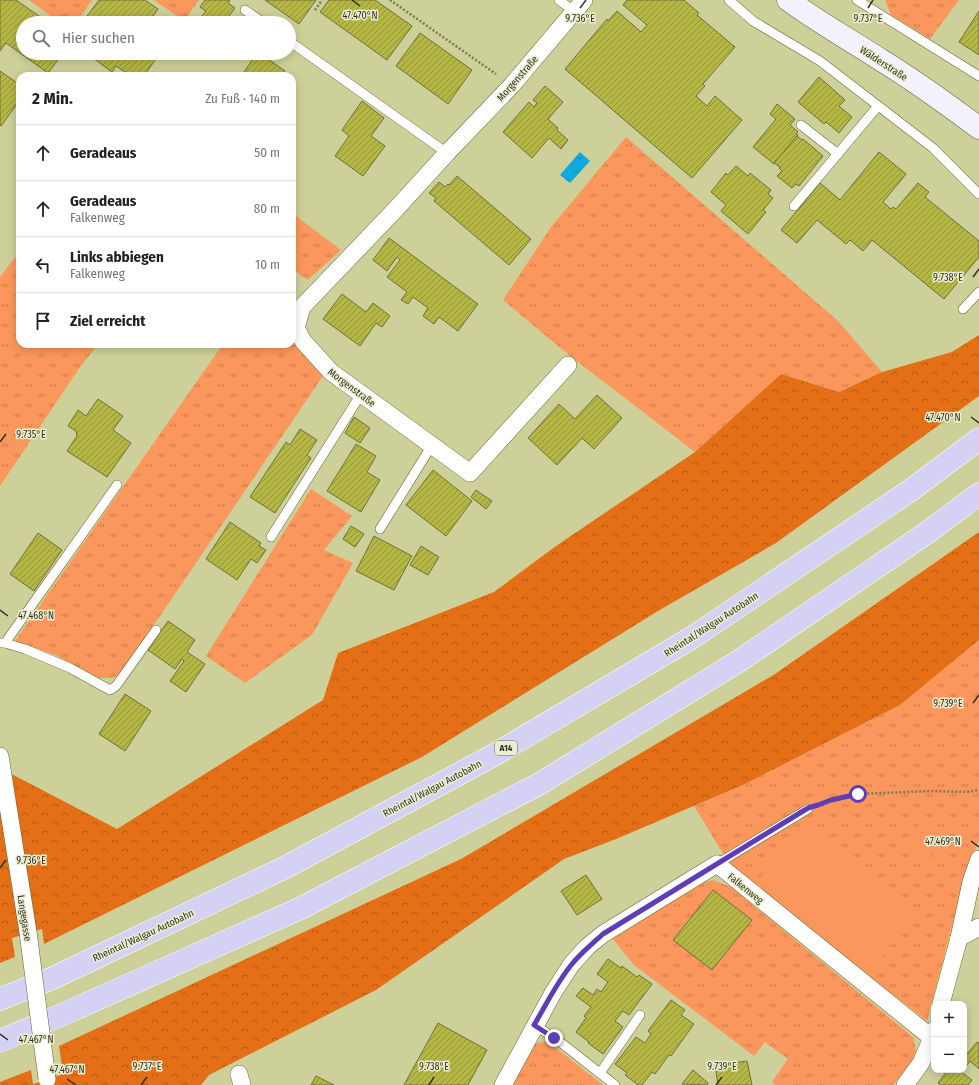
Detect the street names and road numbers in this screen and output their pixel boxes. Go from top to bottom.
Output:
street label: Wälderstraße [857,44,909,84]
street label: Morgenstraße [495,53,541,104]
street label: Morgenstraße [325,366,378,410]
street label: Rheintal/Walgau Autobahn [662,590,761,660]
road number: A14 [495,741,517,755]
street label: Rheintal/Walgau Autobahn [381,758,484,820]
street label: Falkenweg [725,871,766,907]
street label: Langegasse [14,894,34,942]
street label: Rheintal/Walgau Autobahn [91,907,196,965]

